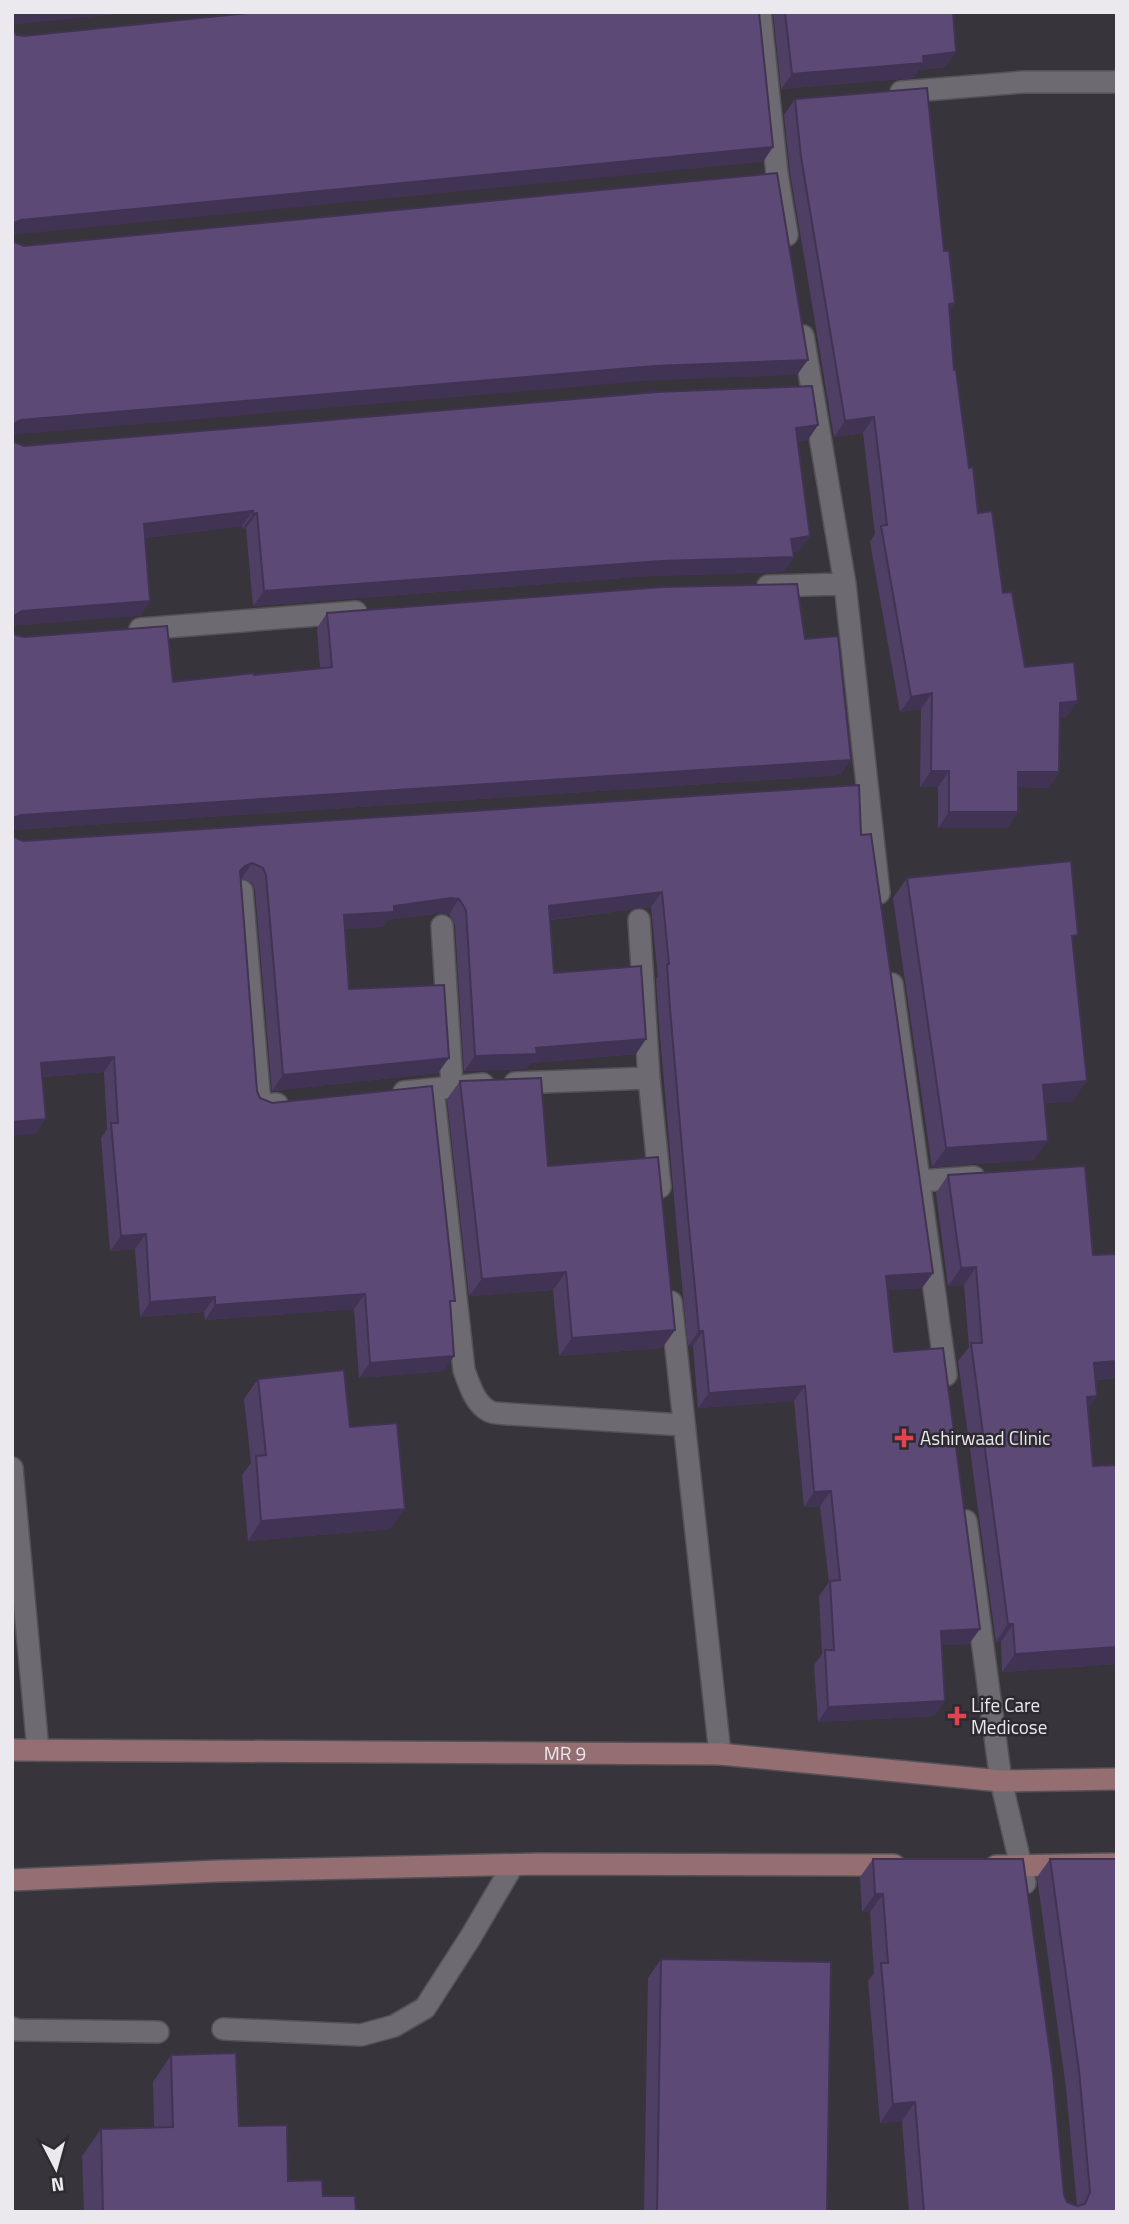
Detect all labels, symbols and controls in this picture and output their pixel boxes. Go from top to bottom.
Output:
place label: Ashirwaad Clinic [920,1423,1050,1452]
marker: Ashirwaad Clinic [894,1428,914,1448]
place label: Life Care Medicose [971,1690,1047,1741]
marker: Life Care Medicose [949,1708,965,1724]
street label: MR 9 [544,1738,586,1767]
north arrow [21,2133,91,2203]
text: N [50,2170,66,2201]

